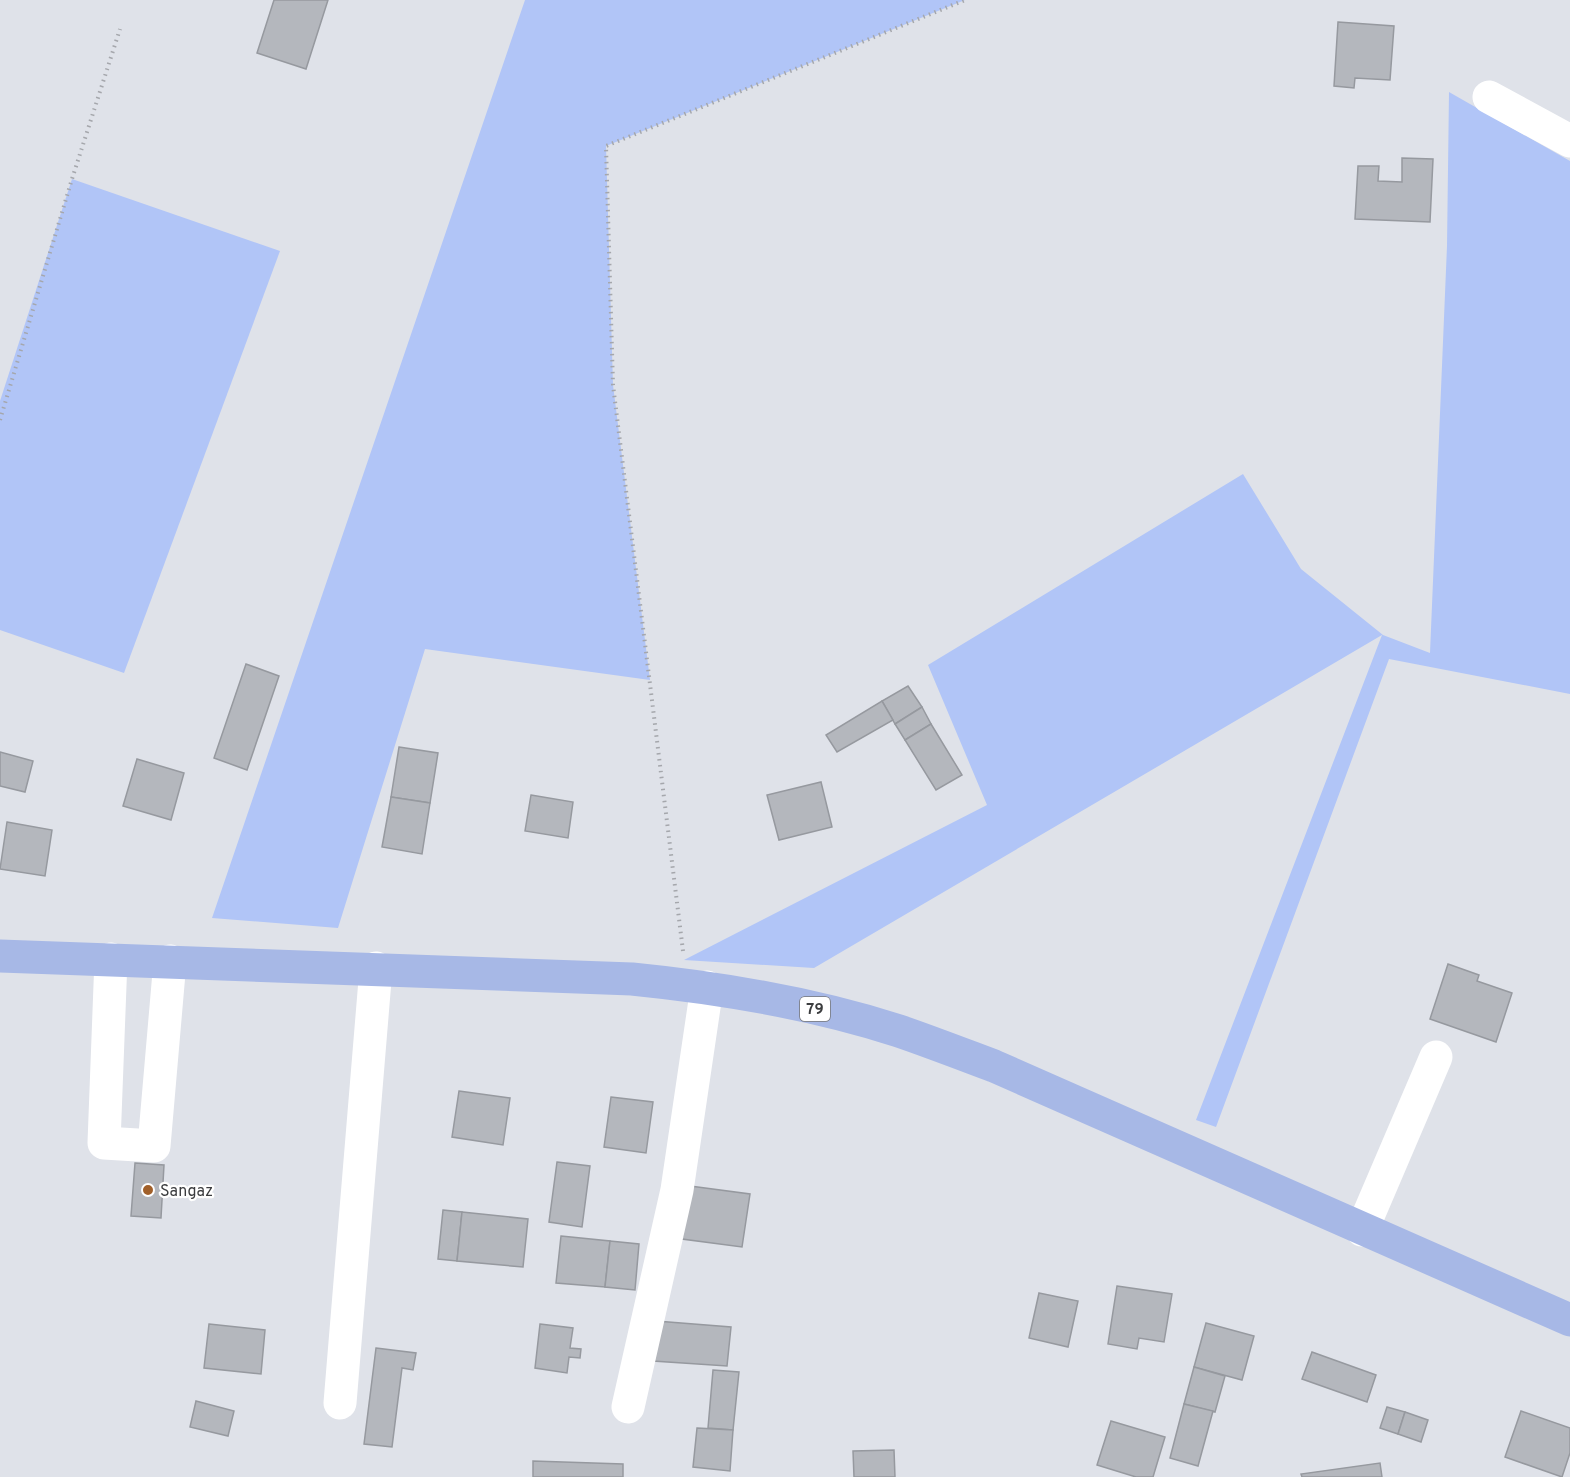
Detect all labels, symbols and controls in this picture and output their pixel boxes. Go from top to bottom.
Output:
road number: 79 [800,997,830,1021]
place label: Sangaz [160,1182,213,1202]
marker: Sangaz [141,1183,155,1197]

